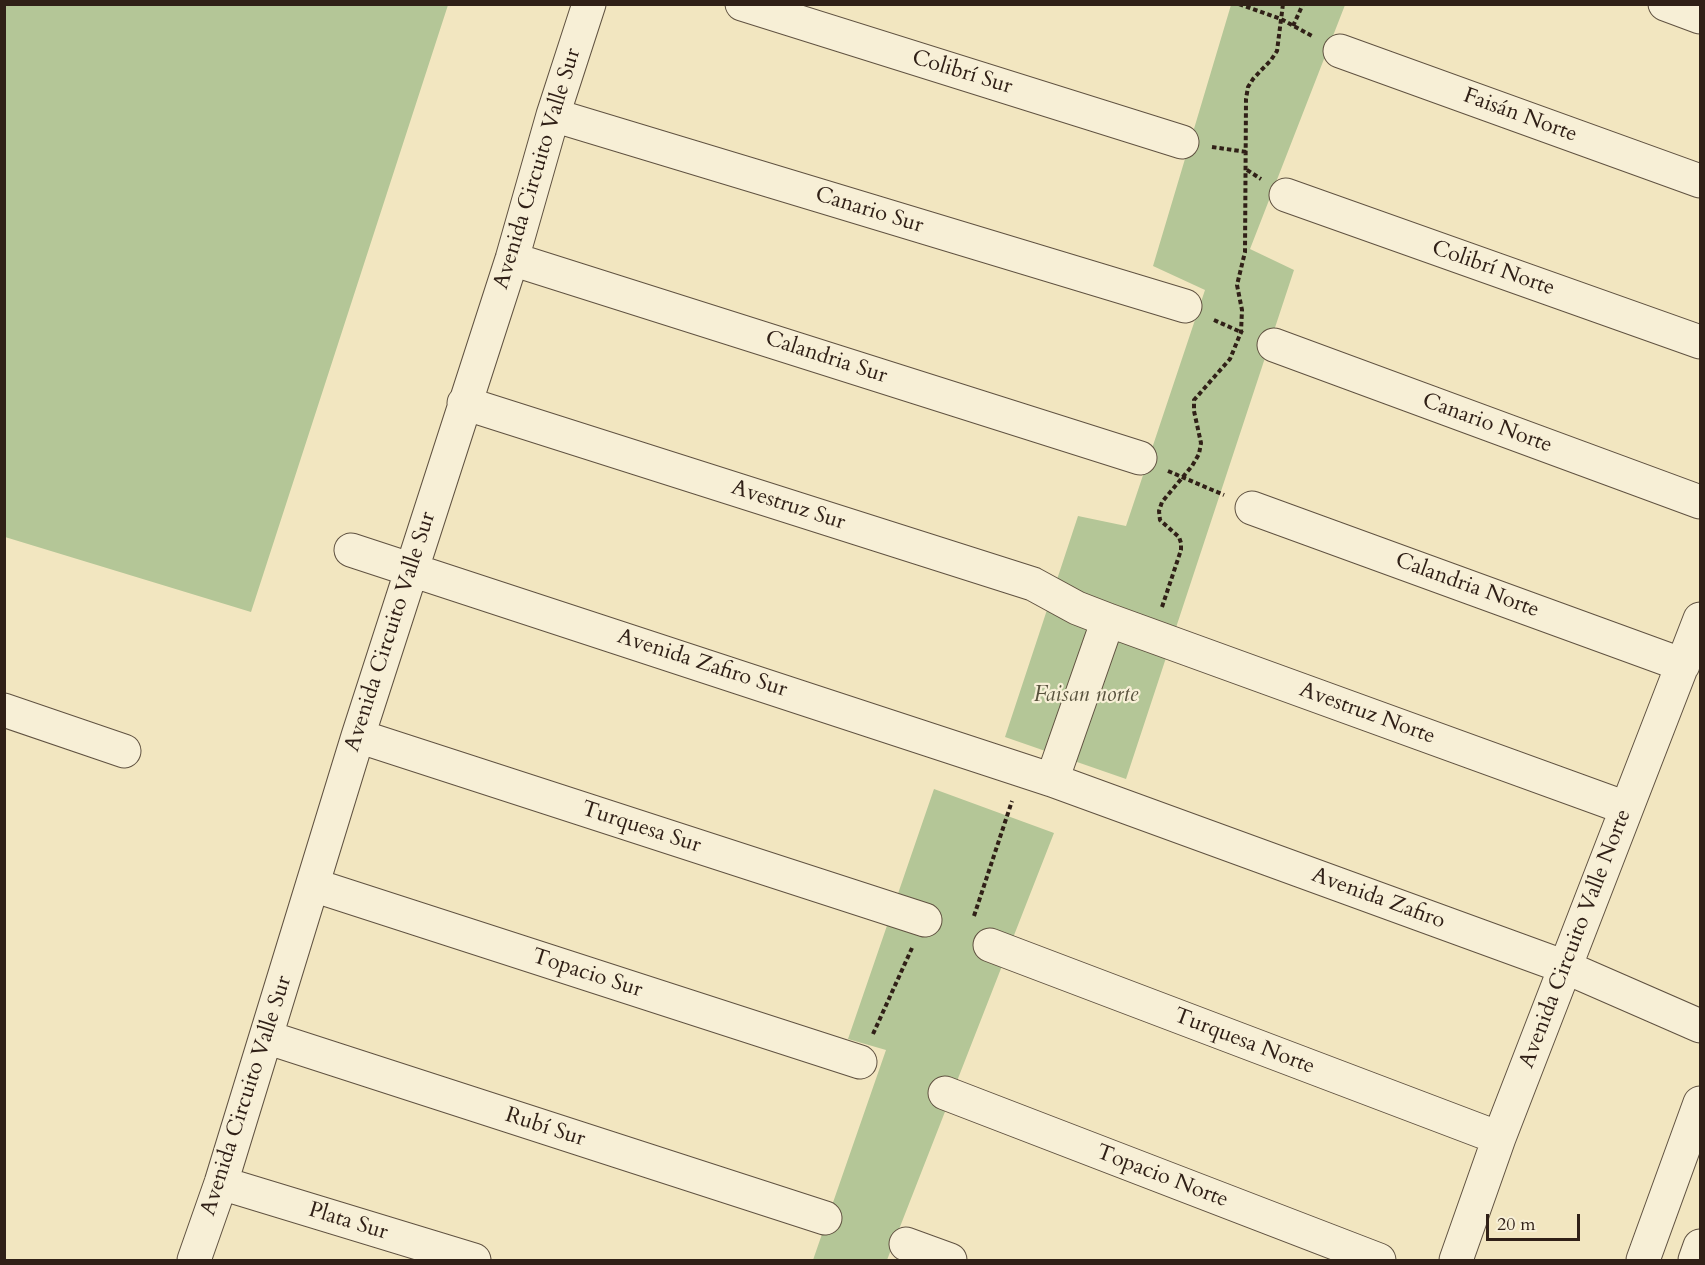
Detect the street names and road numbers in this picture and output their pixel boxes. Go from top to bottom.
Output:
street label: Avenida Circuito Valle Sur [489,45,587,293]
street label: Colibrí Sur [909,45,1015,101]
street label: Faisán Norte [1460,83,1580,149]
street label: Canario Sur [812,182,926,240]
street label: Colibrí Norte [1428,236,1558,302]
street label: Calandria Sur [762,326,890,390]
street label: Canario Norte [1419,388,1555,460]
street label: Avestruz Sur [728,475,848,537]
street label: Avenida Circuito Valle Sur [340,509,442,755]
street label: Calandria Norte [1392,548,1542,624]
street label: Avenida Zafiro Sur [614,624,790,704]
street label: Avestruz Norte [1296,677,1438,751]
street label: Turquesa Sur [578,796,704,860]
street label: Avenida Circuito Valle Norte [1514,806,1638,1072]
street label: Avenida Zafiro [1308,863,1448,935]
street label: Topacio Sur [529,944,645,1004]
street label: Avenida Circuito Valle Sur [196,973,298,1219]
street label: Turquesa Norte [1170,1003,1318,1081]
street label: Rubí Sur [502,1103,588,1153]
street label: Topacio Norte [1092,1140,1232,1214]
street label: Plata Sur [305,1197,391,1247]

